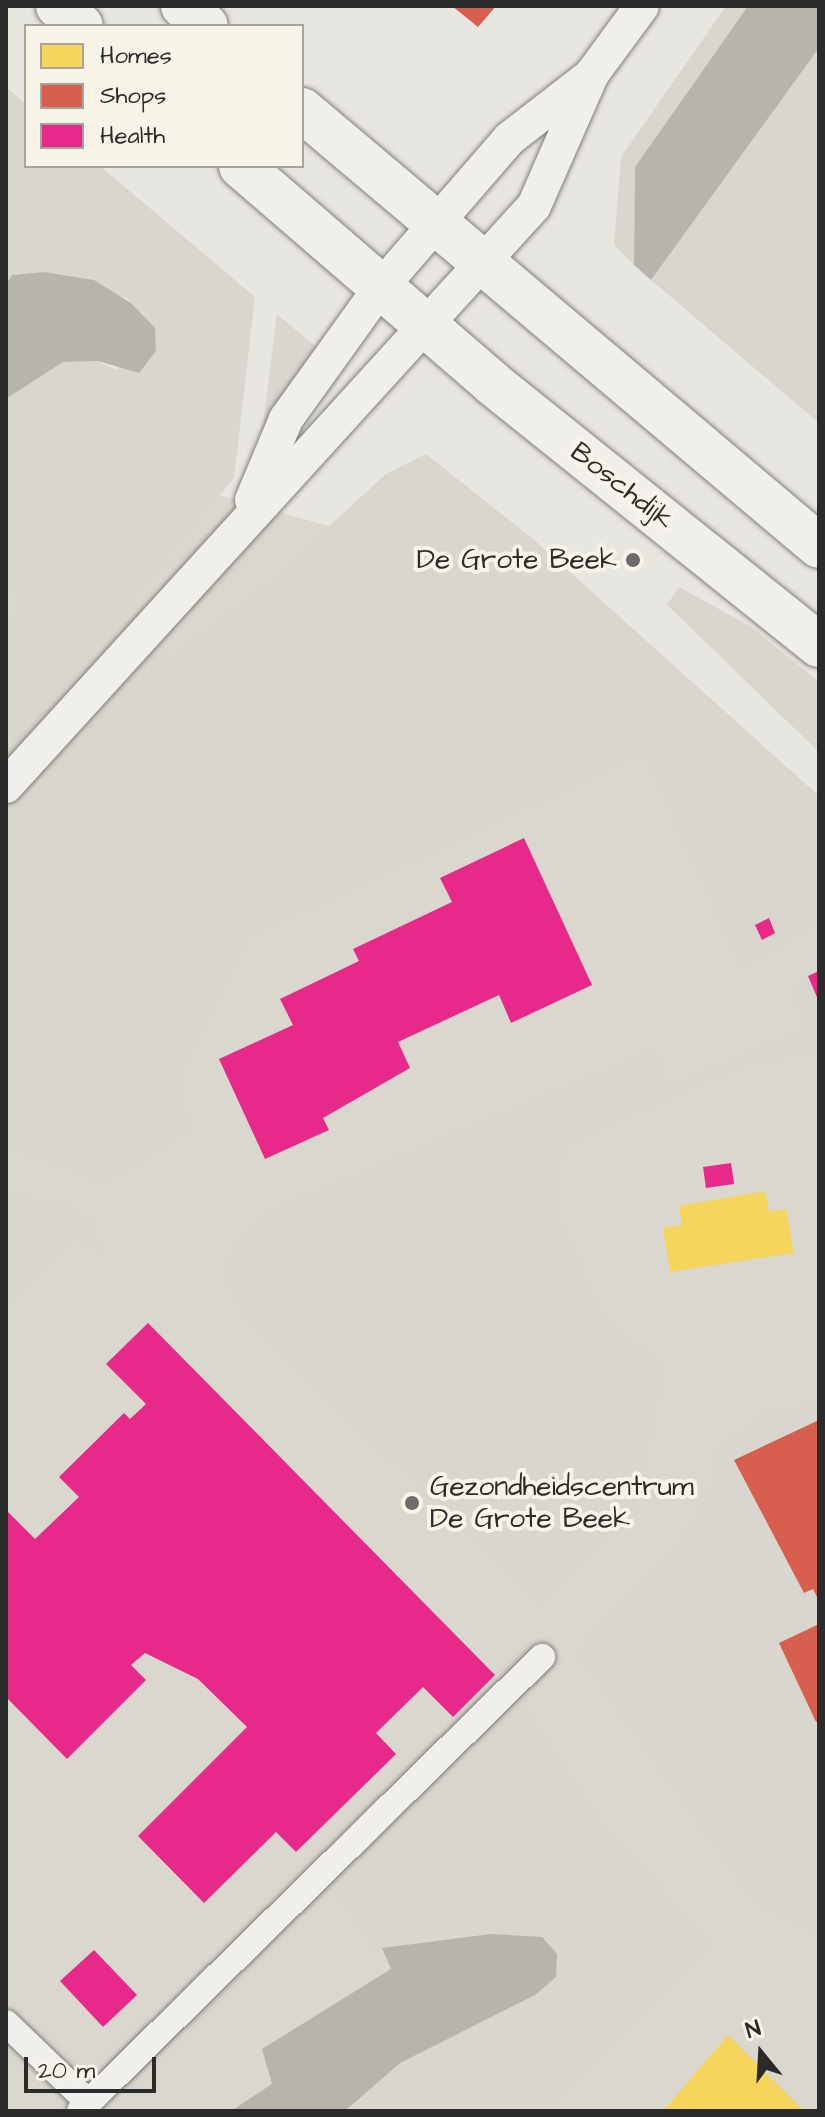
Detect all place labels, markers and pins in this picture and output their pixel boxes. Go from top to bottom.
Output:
place label: De Grote Beek [417,543,617,577]
marker: De Grote Beek [624,551,642,569]
place label: Gezondheidscentrum De Grote Beek [430,1470,694,1536]
marker: Gezondheidscentrum De Grote Beek [401,1492,423,1514]

